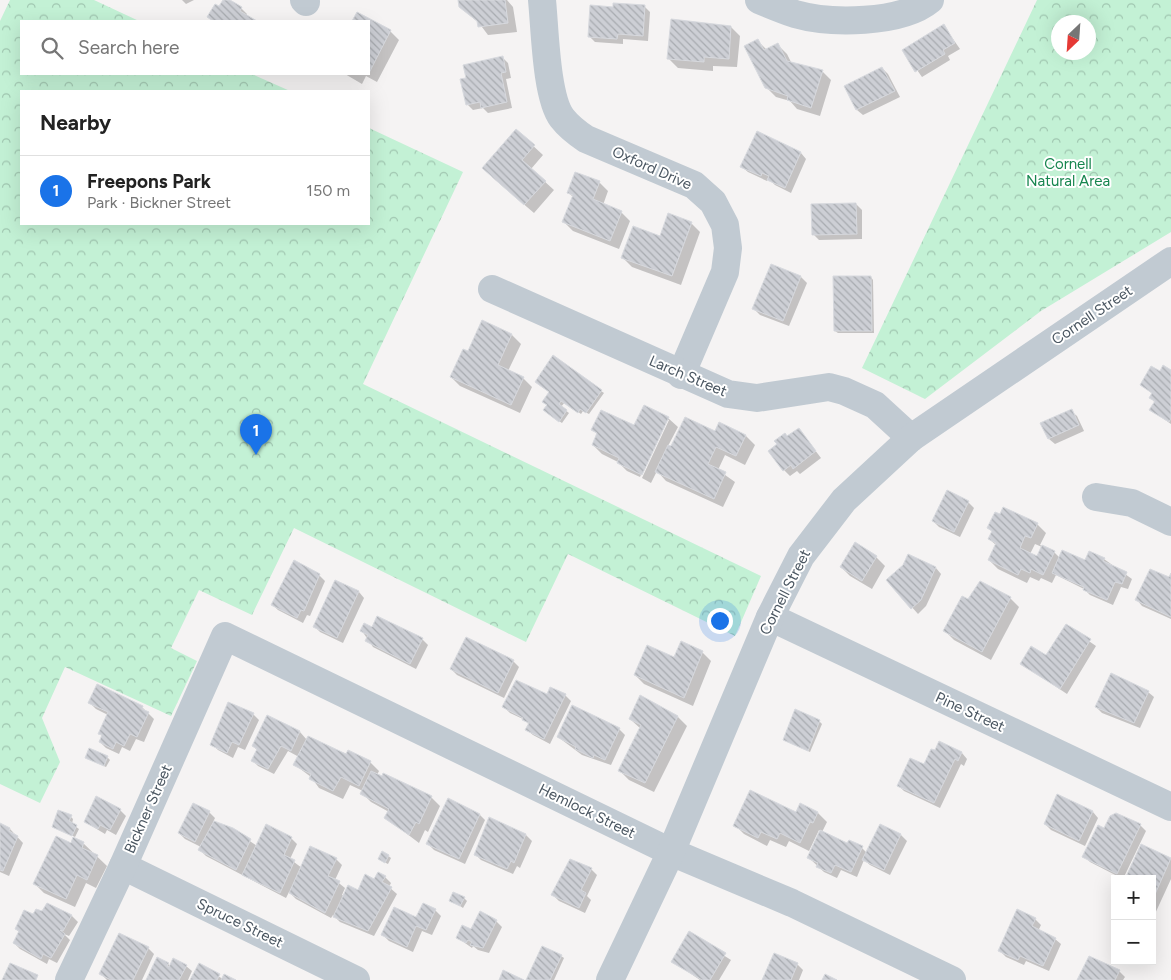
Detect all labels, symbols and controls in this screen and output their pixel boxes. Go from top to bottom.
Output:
north arrow [1051,15,1096,60]
search box [20,20,370,75]
icon: search [38,34,66,62]
text: Search here [78,36,180,59]
text: Nearby [40,110,111,135]
street label: Oxford Drive [609,142,695,194]
park label: Cornell Natural Area [1026,155,1110,190]
text: Freepons Park [87,170,211,193]
text: 1 [53,181,59,200]
text: 150 m [306,181,350,200]
text: Park · Bickner Street [87,193,231,212]
street label: Cornell Street [1048,281,1136,349]
street label: Larch Street [646,352,730,401]
pin: 1 [240,414,272,455]
street label: Cornell Street [756,546,814,638]
your location [707,608,733,634]
street label: Pine Street [932,688,1008,736]
street label: Bickner Street [120,761,176,856]
street label: Hemlock Street [536,780,639,842]
map controls [1111,875,1156,965]
button: + [1111,875,1156,920]
street label: Spruce Street [194,894,286,952]
button: − [1111,920,1156,965]

